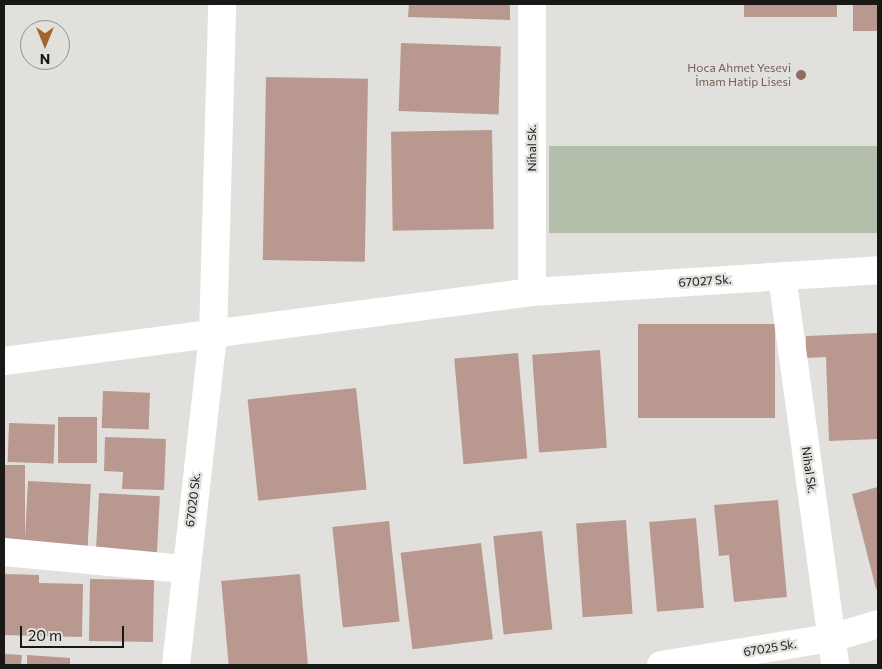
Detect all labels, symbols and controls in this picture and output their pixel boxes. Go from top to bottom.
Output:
north arrow [20,20,70,70]
text: N [40,51,50,68]
place label: Hoca Ahmet Yesevi İmam Hatip Lisesi [687,61,791,89]
marker: Hoca Ahmet Yesevi İmam Hatip Lisesi [795,69,807,81]
street label: Nihal Sk. [525,124,539,172]
street label: 67027 Sk. [678,272,732,290]
street label: Nihal Sk. [799,446,819,494]
street label: 67020 Sk. [183,472,203,528]
scale bar [22,616,126,648]
text: 20 m [28,626,62,644]
street label: 67025 Sk. [742,637,798,659]

